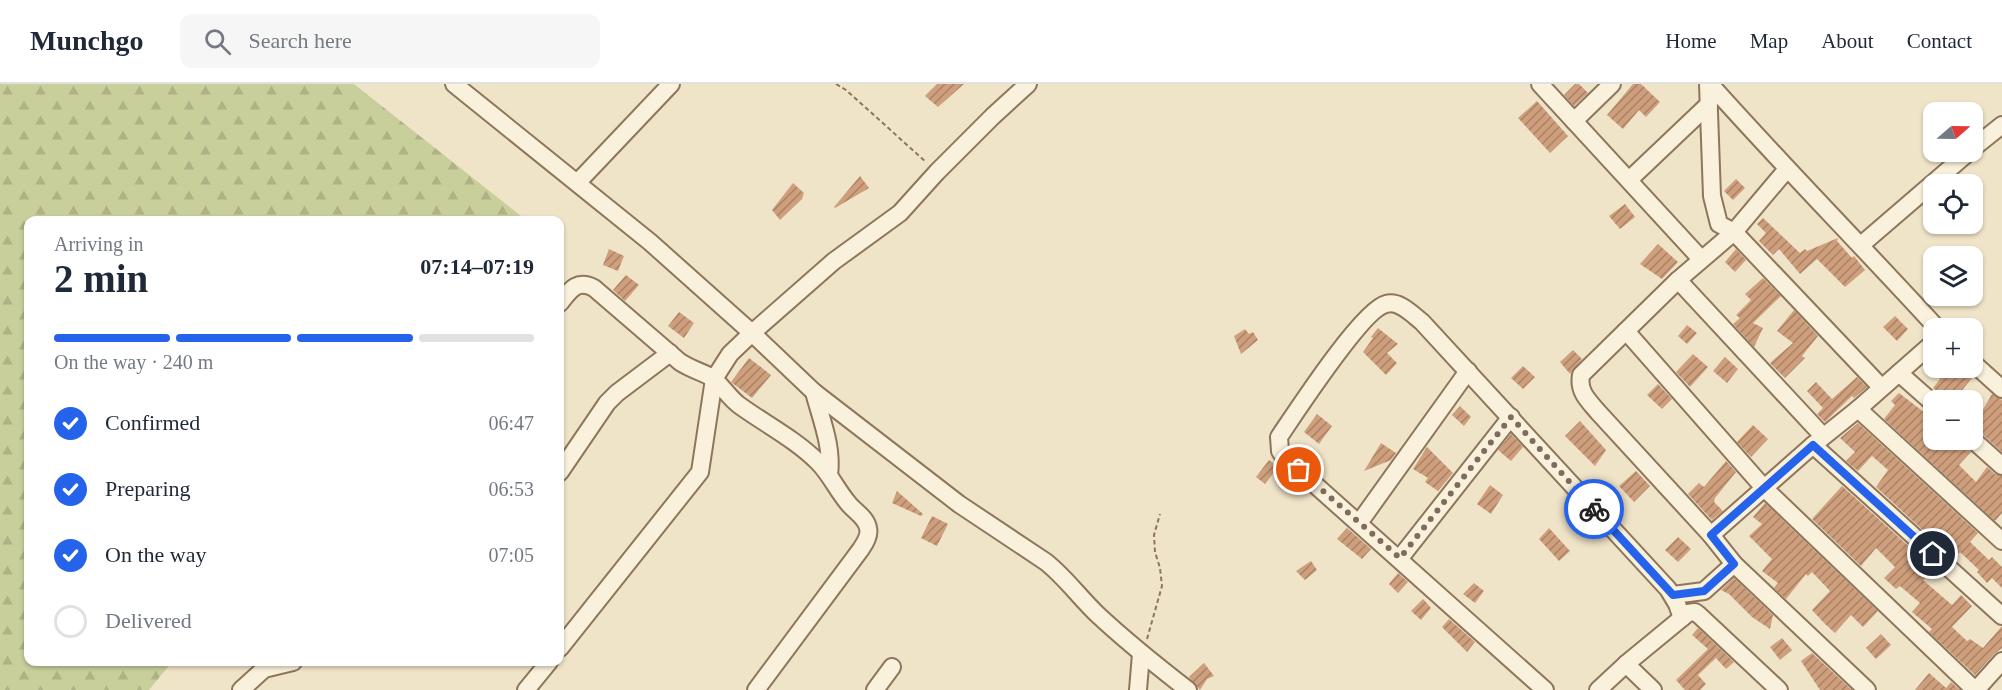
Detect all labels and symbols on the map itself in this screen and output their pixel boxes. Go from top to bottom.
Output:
north arrow [1923,102,1983,162]
pin [1273,444,1324,495]
courier [1564,479,1624,539]
pin [1907,528,1958,579]

